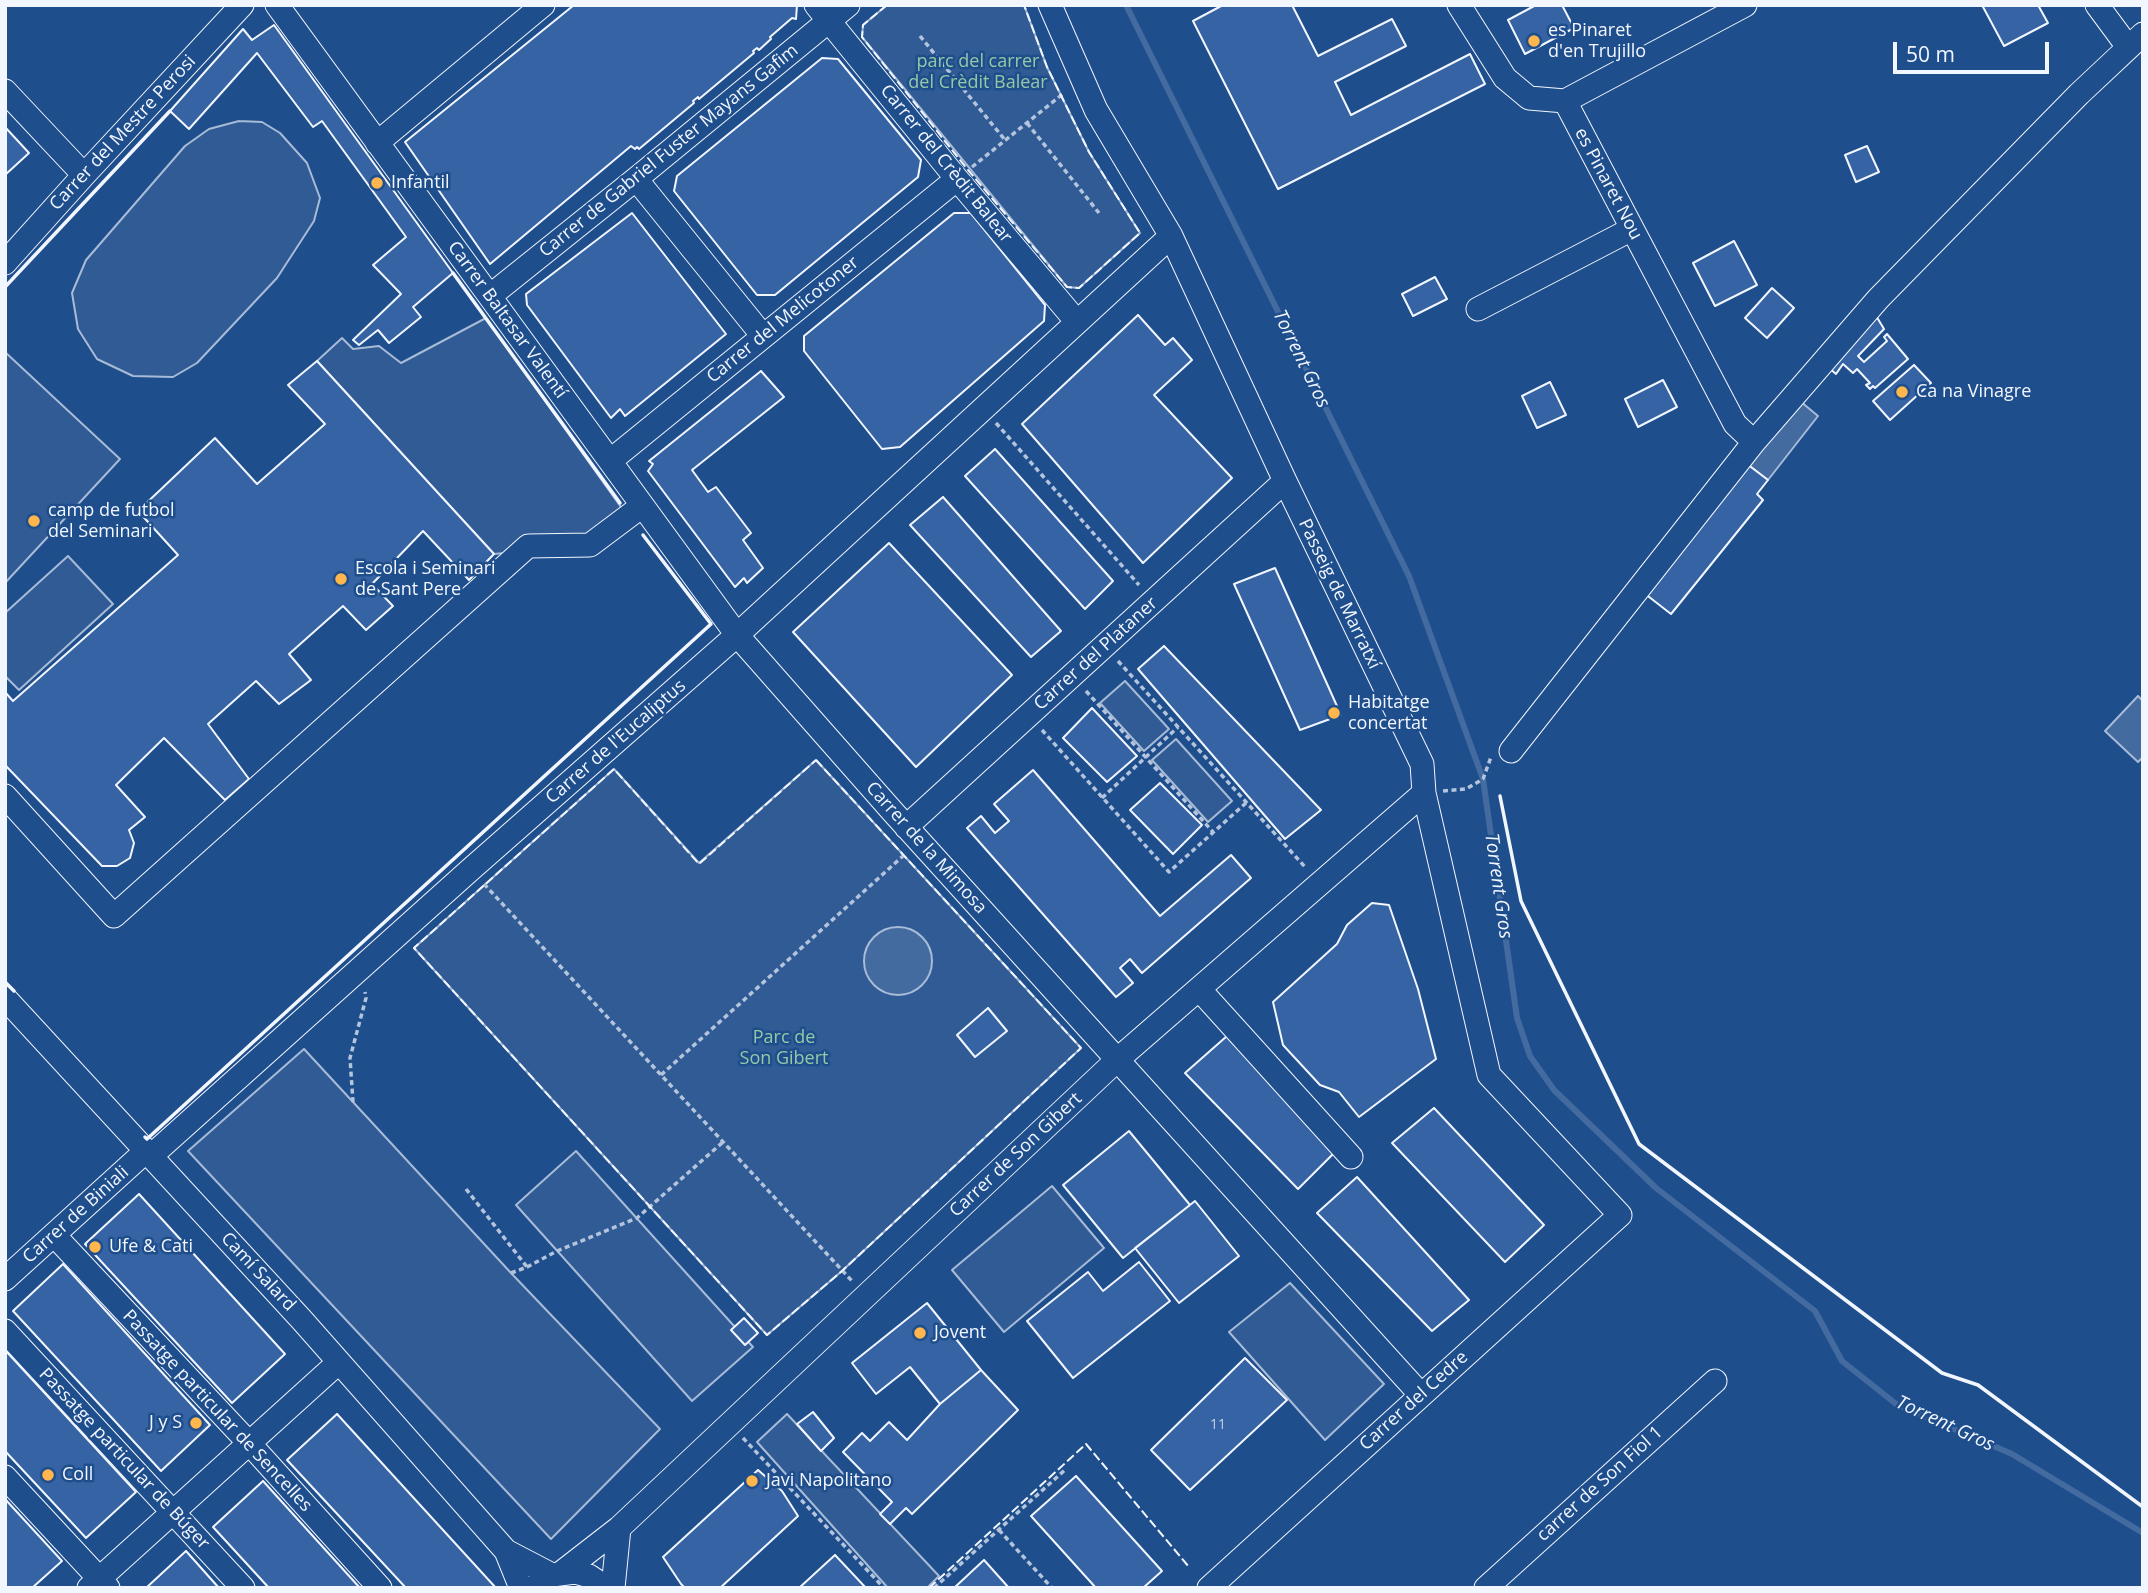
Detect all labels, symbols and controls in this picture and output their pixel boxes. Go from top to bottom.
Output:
place label: es Pinaret d'en Trujillo [1548,20,1646,62]
scale bar [1896,28,2052,72]
marker: es Pinaret d'en Trujillo [1526,33,1542,49]
street label: Carrer de Gabriel Fuster Mayans Gafim [535,40,803,262]
text: 50 m [1906,40,1955,68]
street label: Carrer del Mestre Perosi [45,51,201,215]
park label: parc del carrer del Crèdit Balear [908,51,1048,94]
street label: Carrer del Crèdit Balear [875,80,1017,248]
street label: es Pinaret Nou [1569,124,1647,244]
place label: Infantil [391,172,450,194]
marker: Infantil [369,175,385,191]
street label: Carrer Baltasar Valentí [443,237,571,403]
street label: Carrer del Melicotoner [703,252,863,388]
water label: Torrent Gros [1267,306,1335,412]
place label: Ca na Vinagre [1916,381,2031,403]
marker: Ca na Vinagre [1894,384,1910,400]
place label: camp de futbol del Seminari [48,500,175,542]
marker: camp de futbol del Seminari [26,513,42,529]
street label: Passeig de Marratxí [1293,515,1385,673]
place label: Escola i Seminari de Sant Pere [355,558,496,600]
marker: Escola i Seminari de Sant Pere [333,571,349,587]
street label: Carrer del Plataner [1030,593,1162,715]
street label: Carrer de l'Eucaliptus [542,675,690,809]
place label: Habitatge concertat [1348,692,1430,734]
marker: Habitatge concertat [1326,705,1342,721]
street label: Carrer de la Mimosa [861,778,991,918]
water label: Torrent Gros [1479,832,1517,940]
park label: Parc de Son Gibert [740,1027,828,1070]
street label: Carrer de Son Gibert [945,1088,1087,1222]
street label: Carrer de Biniali [19,1162,133,1268]
street label: Camí Salard [216,1228,300,1316]
place label: Ufe & Cati [109,1236,193,1258]
marker: Ufe & Cati [87,1239,103,1255]
street label: Passatge particular de Sencelles [118,1306,316,1516]
place label: Jovent [934,1322,986,1344]
marker: Jovent [912,1325,928,1341]
street label: Carrer del Cedre [1355,1347,1473,1455]
street label: Passatge particular de Búger [34,1364,214,1554]
water label: Torrent Gros [1892,1391,1998,1457]
place label: J y S [149,1412,182,1434]
marker: J y S [188,1415,204,1431]
house number: 11 [1210,1417,1226,1433]
street label: carrer de Son Fiol 1 [1533,1422,1667,1546]
place label: Coll [62,1464,93,1486]
marker: Coll [40,1467,56,1483]
place label: Javi Napolitano [766,1470,892,1492]
marker: Javi Napolitano [744,1473,760,1489]

